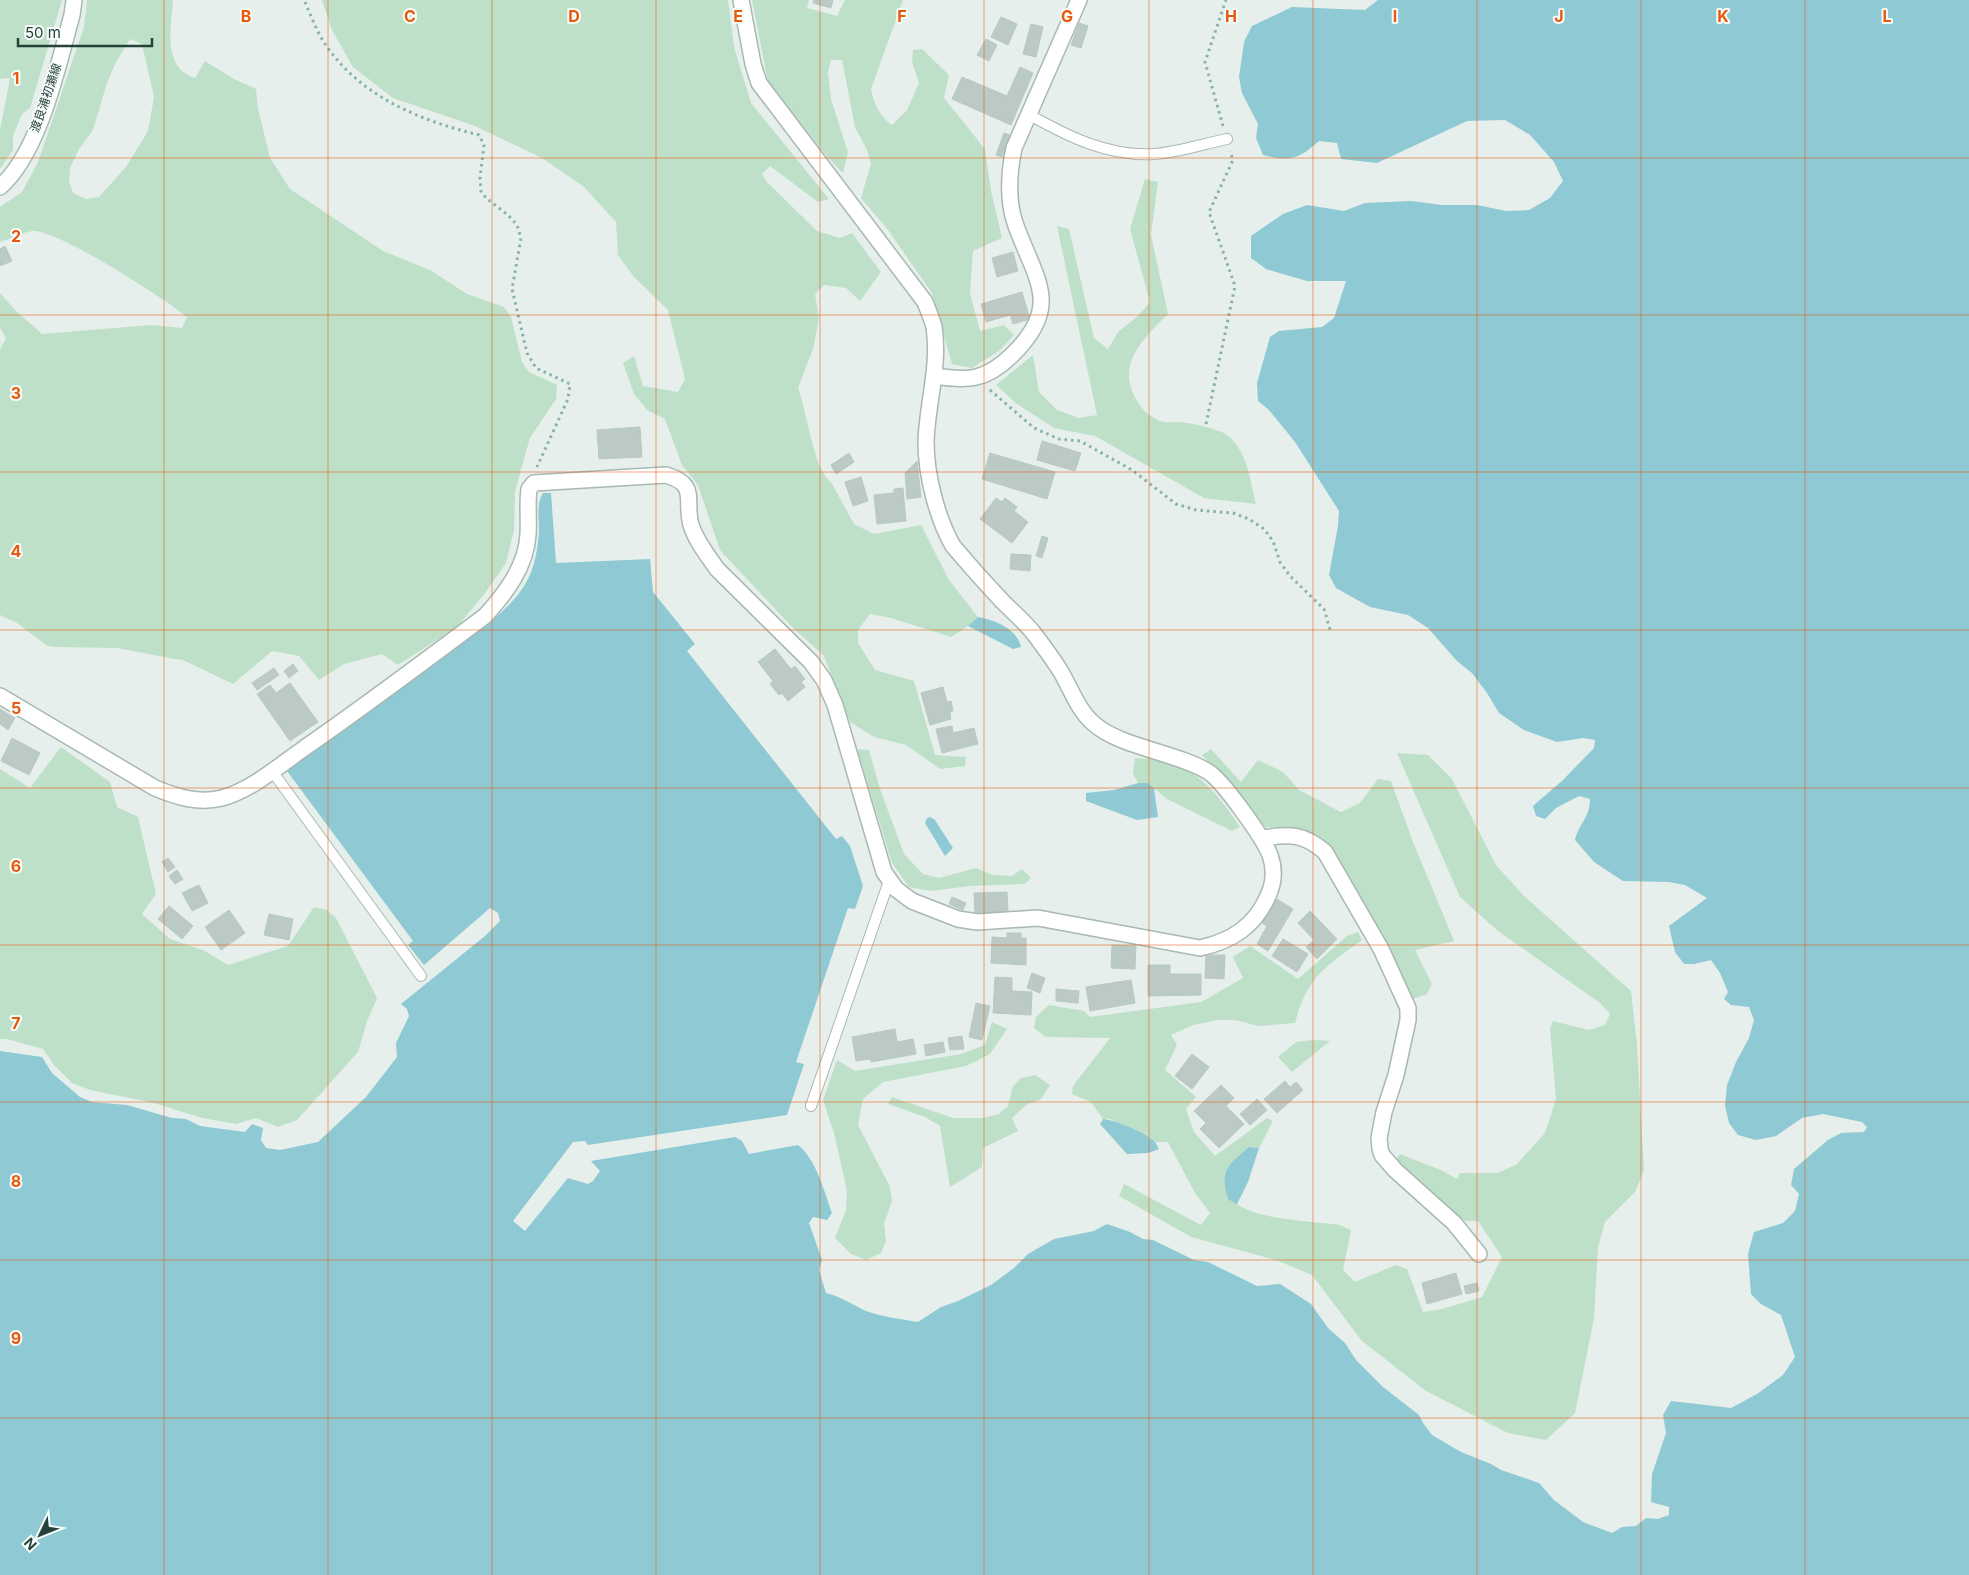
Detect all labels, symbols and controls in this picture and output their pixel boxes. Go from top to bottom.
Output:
text: B [241,6,251,26]
text: C [404,6,416,26]
text: D [568,6,580,26]
text: E [733,6,743,26]
text: F [897,6,907,26]
text: G [1061,6,1073,26]
text: H [1225,6,1237,26]
text: I [1393,6,1397,26]
text: J [1554,6,1564,26]
text: K [1717,6,1729,26]
text: L [1882,6,1892,26]
scale bar [18,15,151,47]
text: 50 m [25,23,61,42]
street label: 渡良浦初瀬線 [27,61,64,134]
text: 1 [13,68,19,88]
text: 2 [11,226,21,246]
text: 3 [11,383,21,403]
text: 4 [11,541,22,561]
text: 5 [11,698,21,718]
text: 6 [11,856,21,876]
text: 7 [11,1013,21,1033]
text: 8 [11,1171,21,1191]
text: 9 [11,1328,21,1348]
north arrow [15,1510,65,1560]
text: N [20,1535,40,1554]

